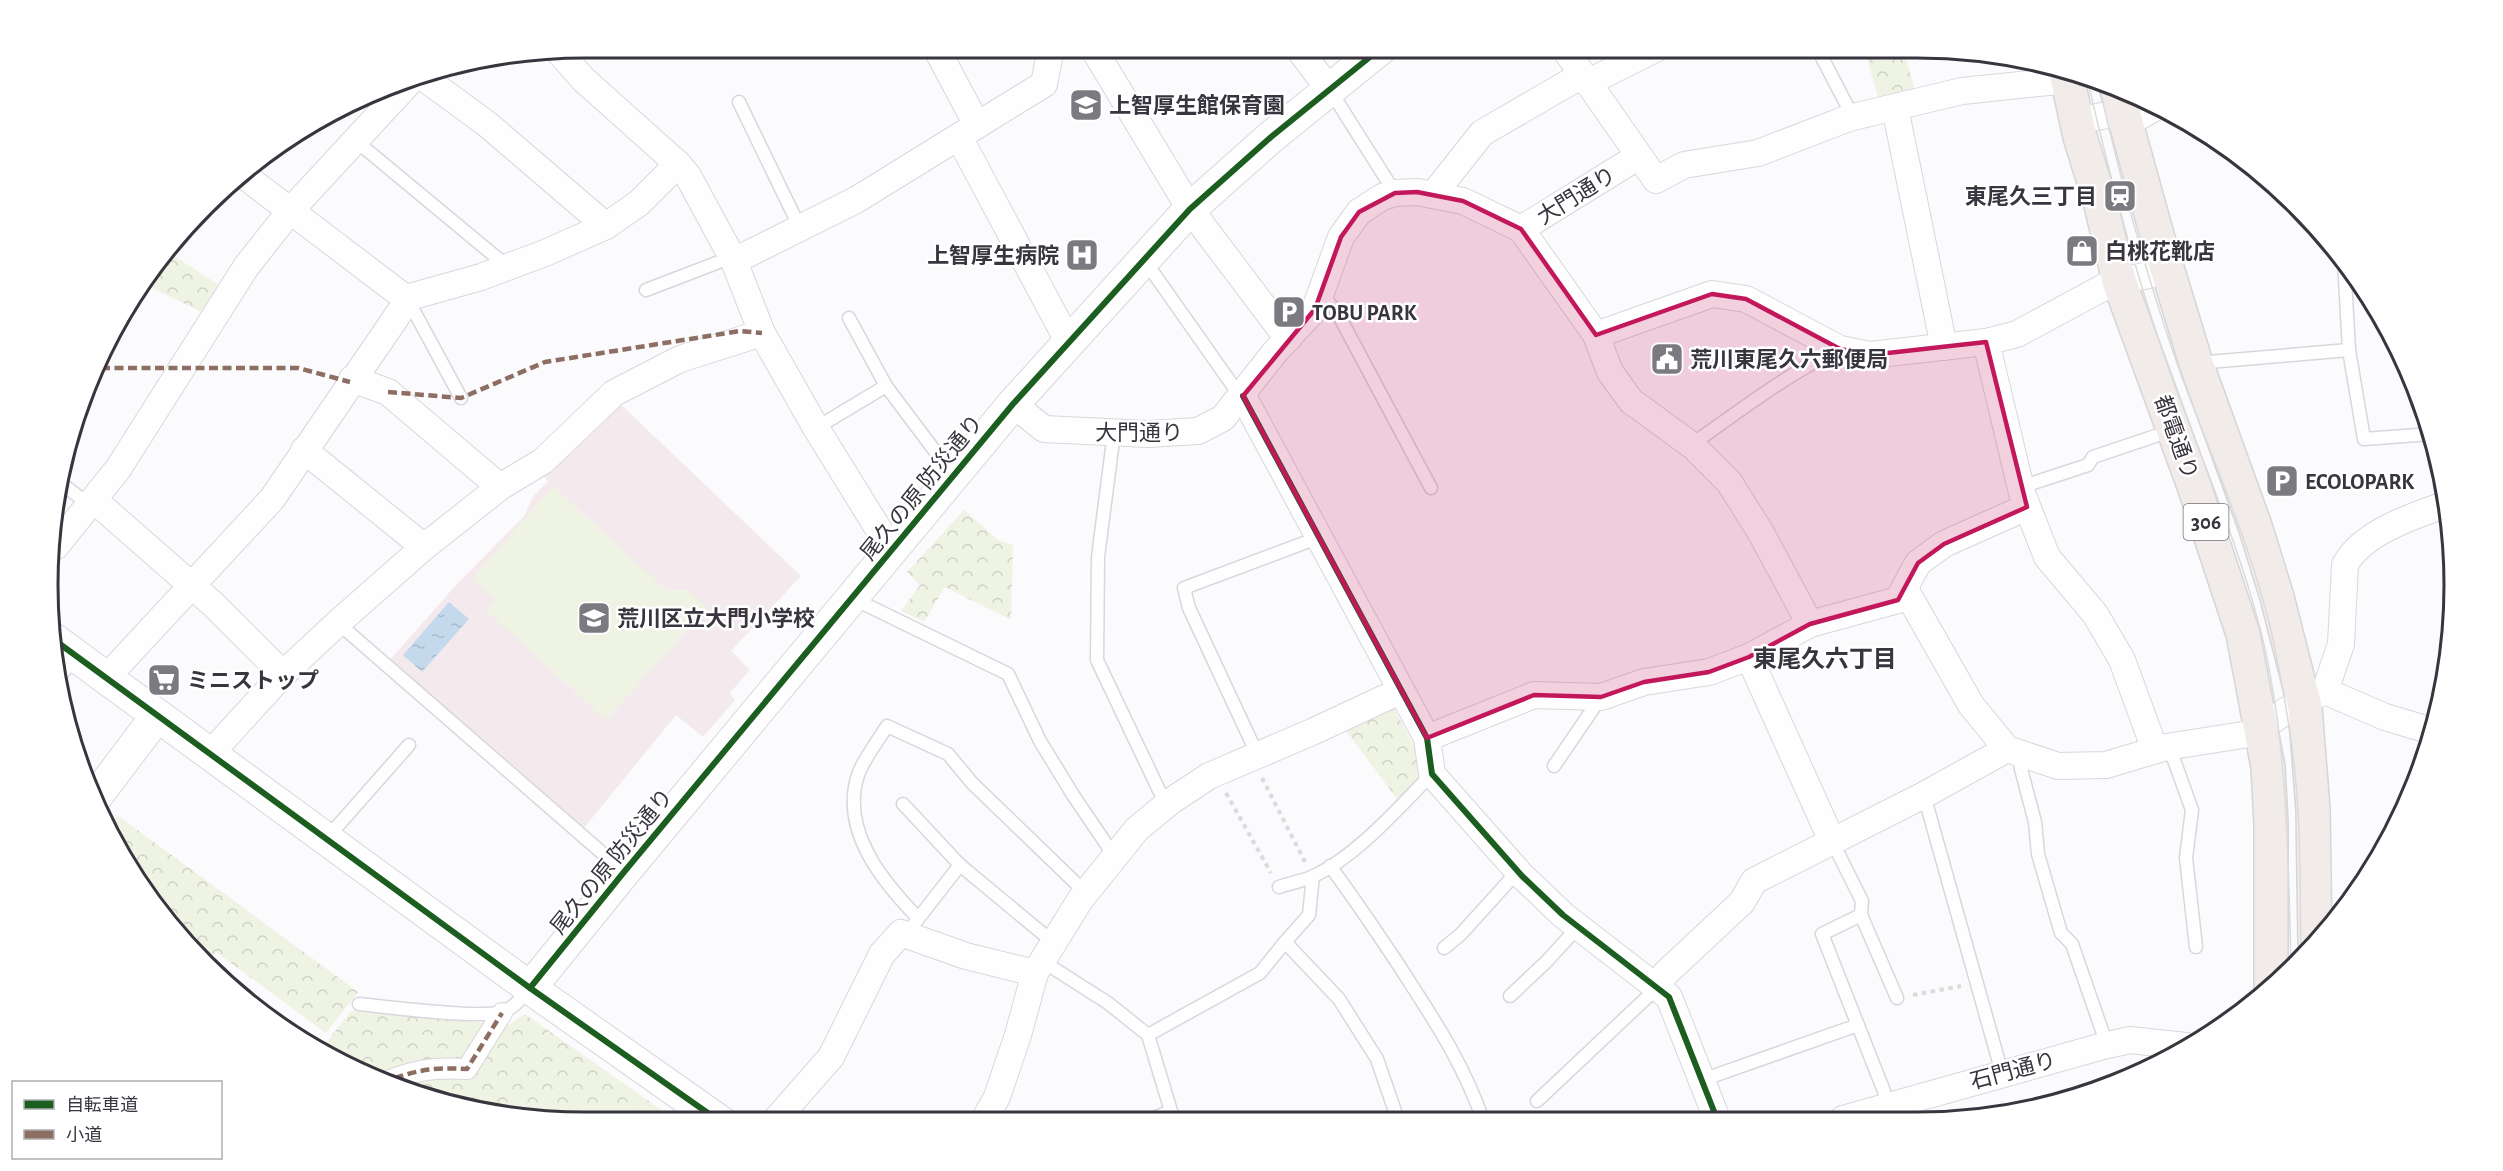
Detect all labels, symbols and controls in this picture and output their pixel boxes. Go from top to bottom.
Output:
school or university icon: 上智厚生館保育園 [1068,87,1104,123]
place label: 上智厚生館保育園 [1109,94,1285,117]
street label: 大門通り [1533,162,1620,228]
station icon: 東尾久三丁目 [2102,178,2138,214]
place label: 東尾久三丁目 [1965,185,2097,208]
shop icon: 白桃花靴店 [2064,233,2100,269]
hospital icon: 上智厚生病院 [1064,237,1100,273]
place label: 白桃花靴店 [2105,240,2215,263]
place label: 上智厚生病院 [927,244,1059,267]
parking icon: TOBU PARK [1271,294,1307,330]
place label: TOBU PARK [1312,302,1418,324]
public building icon: 荒川東尾久六郵便局 [1649,341,1685,377]
place label: 荒川東尾久六郵便局 [1690,348,1888,371]
street label: 都電通り [2151,392,2202,482]
street label: 尾久の原 防災通り [856,410,987,564]
street label: 大門通り [1095,421,1183,444]
parking icon: ECOLOPARK [2264,463,2300,499]
place label: ECOLOPARK [2305,471,2415,493]
road number: 306 [2184,504,2228,540]
school or university icon: 荒川区立大門小学校 [576,600,612,636]
place label: 荒川区立大門小学校 [617,607,815,630]
district label: 東尾久六丁目 [1753,646,1897,672]
supermarket icon: ミニストップ [146,662,182,698]
place label: ミニストップ [187,669,319,692]
street label: 尾久の原 防災通り [546,784,677,938]
street label: 石門通り [1968,1049,2059,1093]
legend [12,1081,222,1159]
text: 自転車道 [66,1095,138,1115]
text: 小道 [66,1125,102,1145]

